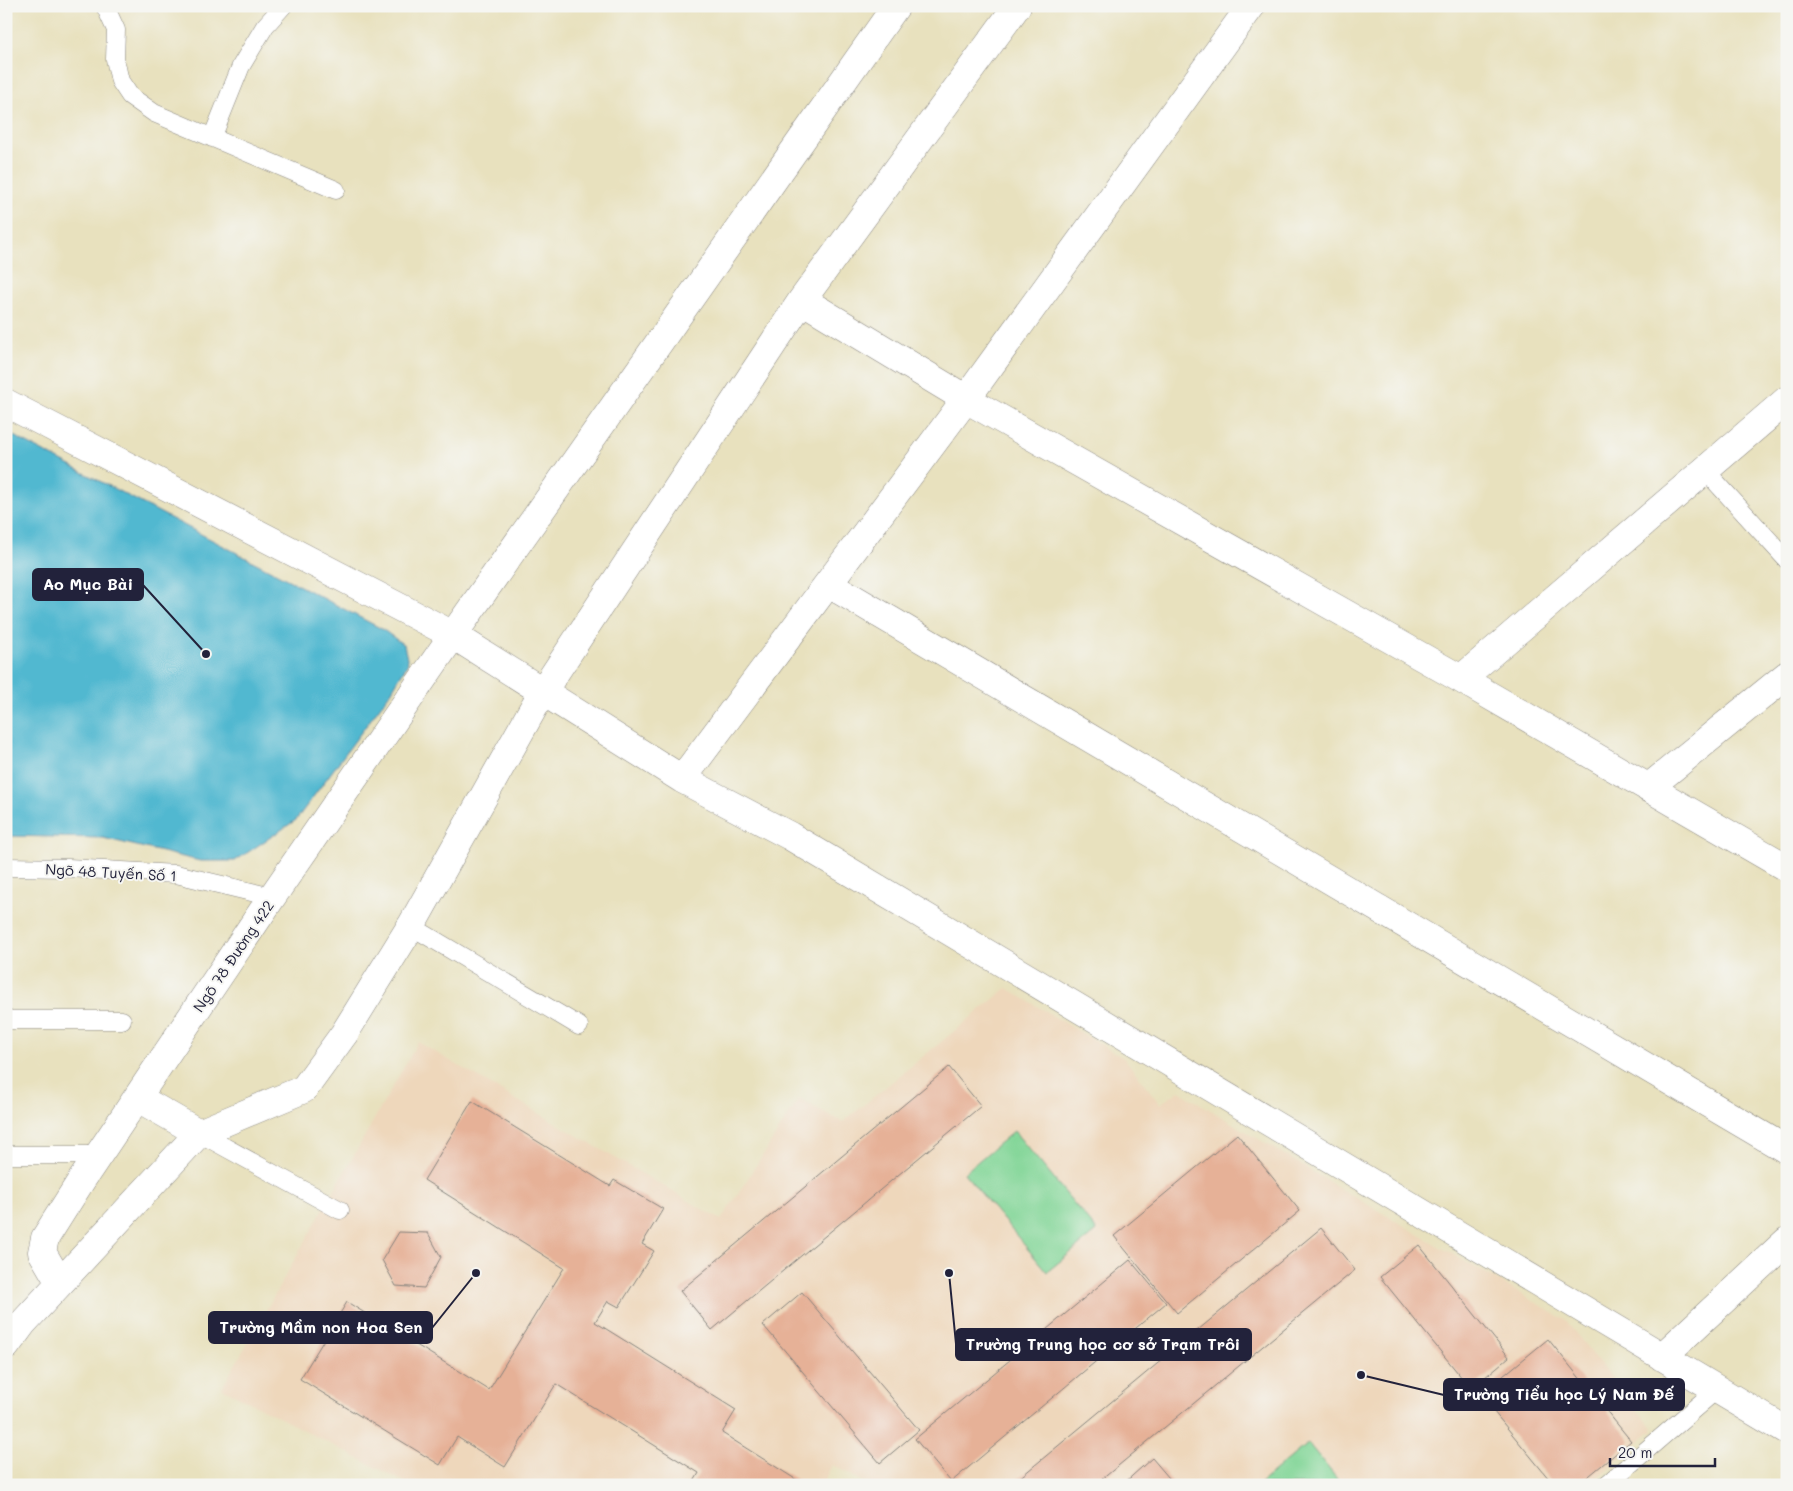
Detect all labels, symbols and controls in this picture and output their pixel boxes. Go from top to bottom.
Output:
callout: Ao Mục Bài [33,569,143,600]
text: Ao Mục Bài [43,573,133,594]
street label: Ngõ 48 Tuyến Số 1 [45,859,177,885]
street label: Ngõ 78 Đường 422 [188,896,278,1016]
callout: Trường Mầm non Hoa Sen [209,1312,432,1343]
text: Trường Mầm non Hoa Sen [219,1316,423,1337]
callout: Trường Trung học cơ sở Trạm Trôi [956,1329,1251,1360]
text: Trường Trung học cơ sở Trạm Trôi [966,1333,1240,1354]
callout: Trường Tiểu học Lý Nam Đế [1444,1379,1684,1410]
text: Trường Tiểu học Lý Nam Đế [1454,1383,1674,1404]
scale bar [1610,1436,1716,1468]
text: 20 m [1618,1442,1652,1462]

